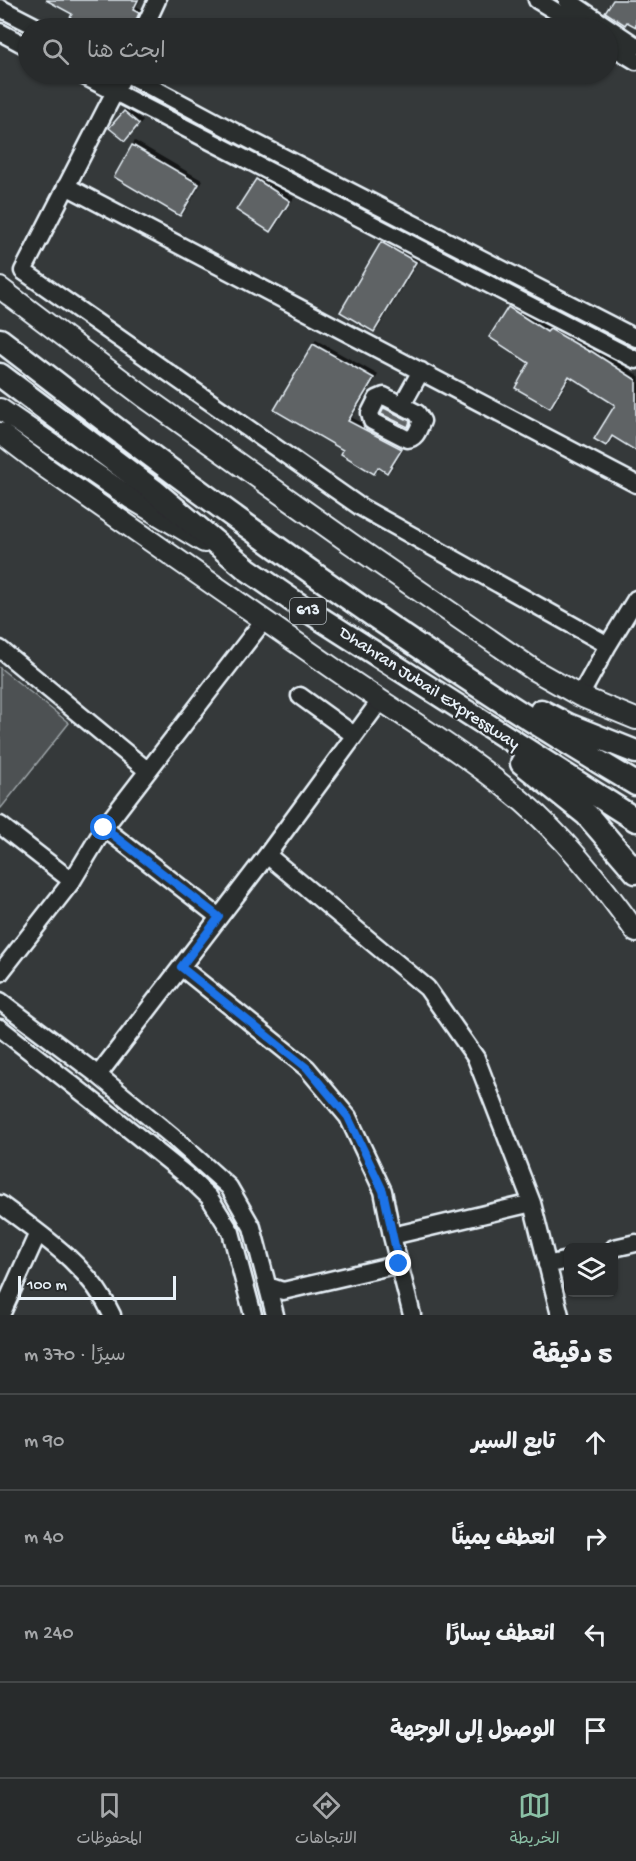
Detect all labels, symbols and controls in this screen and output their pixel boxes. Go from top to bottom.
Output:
search box [18,18,618,84]
icon: search [39,35,72,68]
text: ابحث هنا [87,40,166,66]
road number: 613 [290,598,326,624]
street label: Dhahran Jubail Expressway [334,622,523,755]
route start [90,814,116,840]
map controls [564,1243,618,1297]
button: layers [564,1243,618,1297]
route end [385,1250,411,1276]
scale bar [18,1273,176,1300]
text: 100 m [27,1277,67,1296]
text: 5 دقيقة [532,1342,612,1373]
text: سيرًا · 370 m [24,1345,126,1368]
icon: ahead [579,1426,612,1459]
text: 90 m [24,1431,64,1454]
text: تابع السير [471,1431,555,1457]
icon: right [579,1522,612,1555]
text: 40 m [24,1527,64,1550]
text: انعطف يمينًا [452,1527,555,1553]
icon: left [579,1618,612,1651]
text: 240 m [24,1623,74,1646]
text: انعطف يسارًا [446,1623,555,1649]
icon: arrive [579,1714,612,1747]
text: الوصول إلى الوجهة [390,1719,555,1745]
tab: المحفوظات [76,1789,142,1852]
tab: الاتجاهات [295,1789,357,1852]
tab: الخريطة [510,1789,560,1852]

